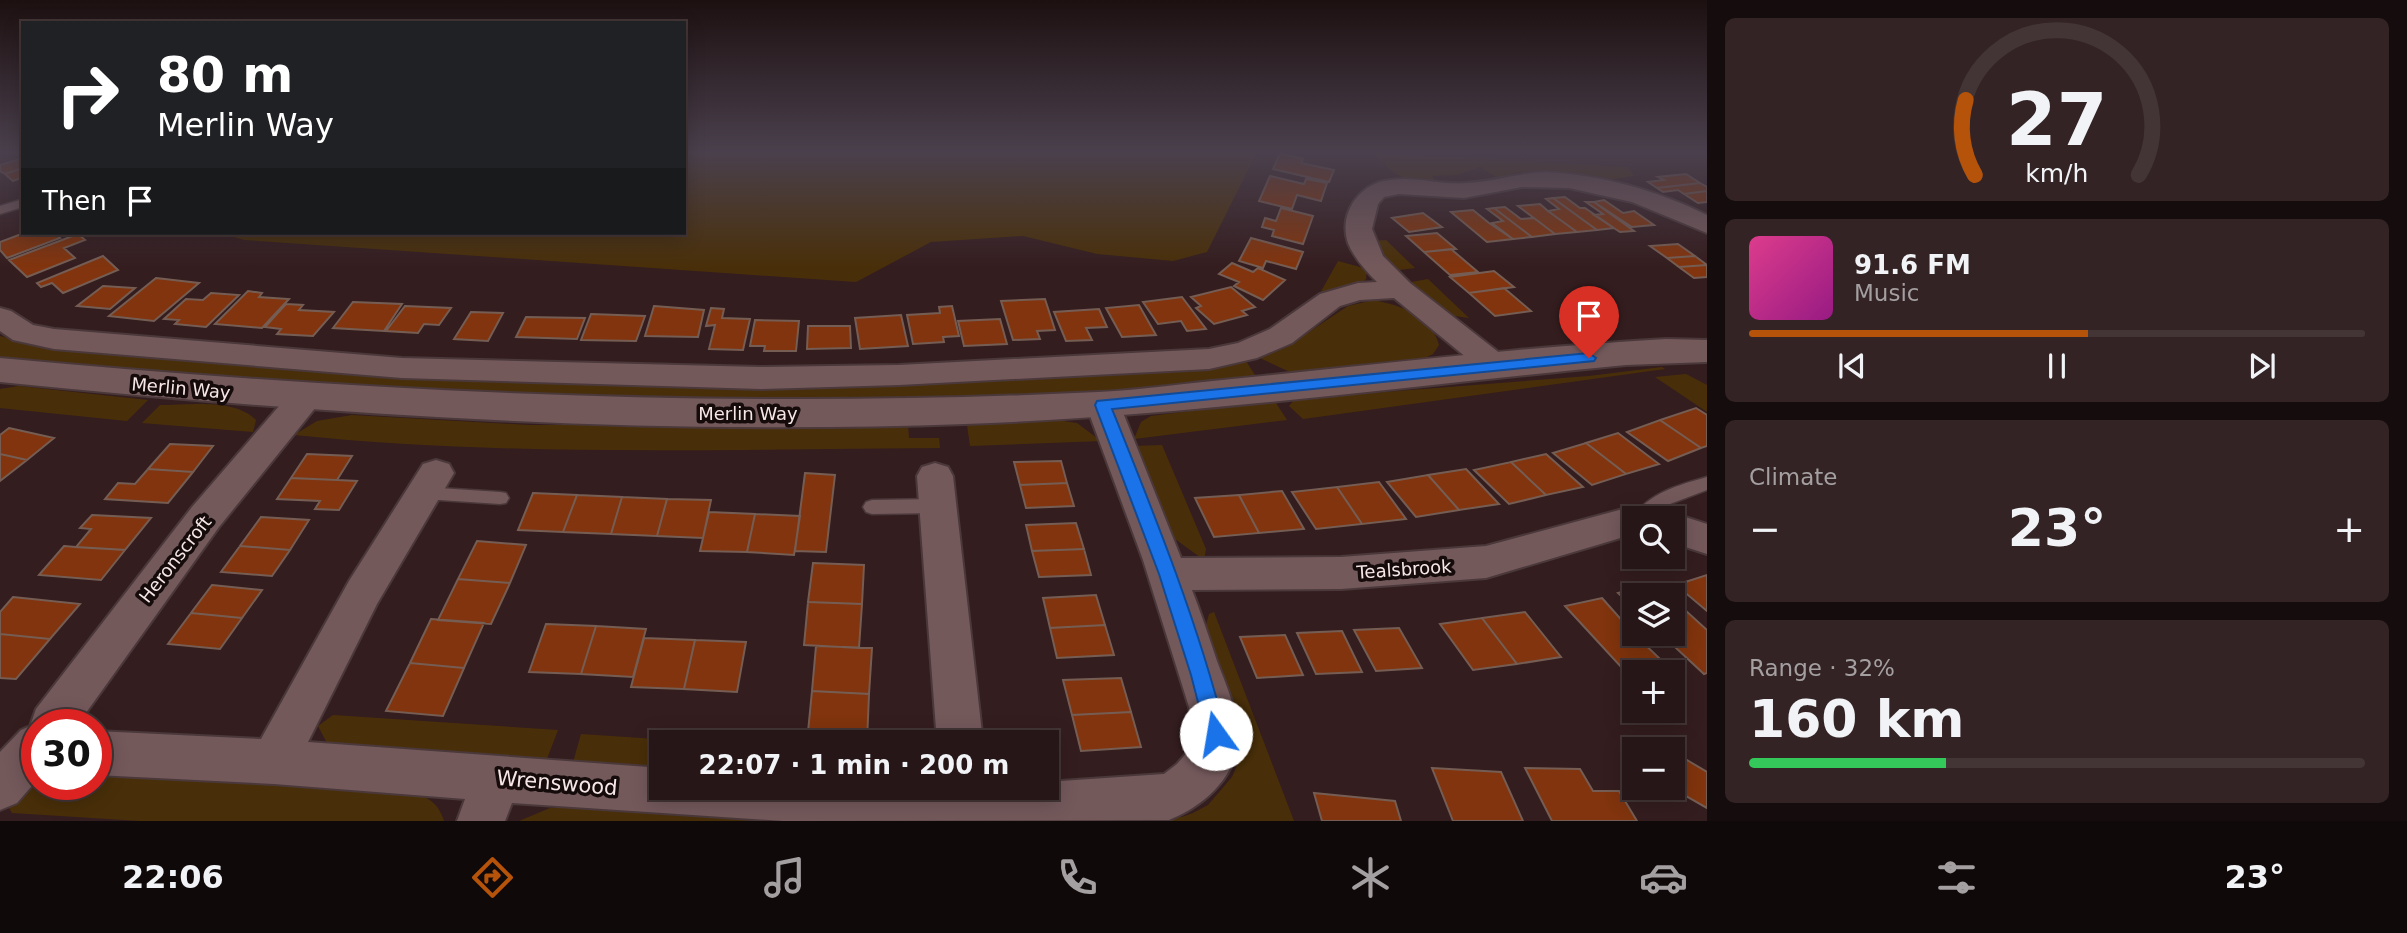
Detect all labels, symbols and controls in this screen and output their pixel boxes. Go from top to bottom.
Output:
text: 80 m [157,47,293,104]
icon: right [42,49,133,140]
text: 27 [2006,78,2108,163]
text: Merlin Way [157,106,334,144]
text: km/h [2025,159,2089,188]
icon: arrive [121,182,159,220]
text: Then [42,186,107,216]
text: 91.6 FM [1854,250,1971,280]
text: Music [1854,280,1919,306]
pin [1559,286,1619,358]
icon: arrive [1570,297,1608,335]
icon: previous [1833,347,1871,385]
icon: pause [2038,347,2076,385]
icon: next [2243,347,2281,385]
street label: Merlin Way [131,373,232,403]
street label: Merlin Way [698,403,798,424]
text: Climate [1749,464,1838,490]
text: 23° [2008,498,2106,558]
map controls [1622,506,1685,800]
button: search [1622,506,1685,569]
text: − [1749,507,1781,551]
text: + [2333,507,2365,551]
street label: Heronscroft [135,511,215,607]
street label: Tealsbrook [1355,555,1453,583]
button: layers [1622,583,1685,646]
text: Range · 32% [1749,655,1895,681]
button: + [1622,660,1685,723]
text: 160 km [1749,689,1964,749]
position arrow [1179,697,1253,771]
speed limit sign: 30 [21,709,112,800]
button: − [1622,737,1685,800]
text: 22:07 · 1 min · 200 m [699,750,1009,780]
street label: Wrenswood [495,766,619,800]
icon: directions [468,853,517,902]
icon: music [760,853,809,902]
icon: phone [1053,853,1102,902]
icon: climate [1346,853,1395,902]
icon: car [1639,853,1688,902]
icon: filters [1932,853,1981,902]
text: 22:06 [122,858,224,896]
text: 23° [2224,858,2285,896]

